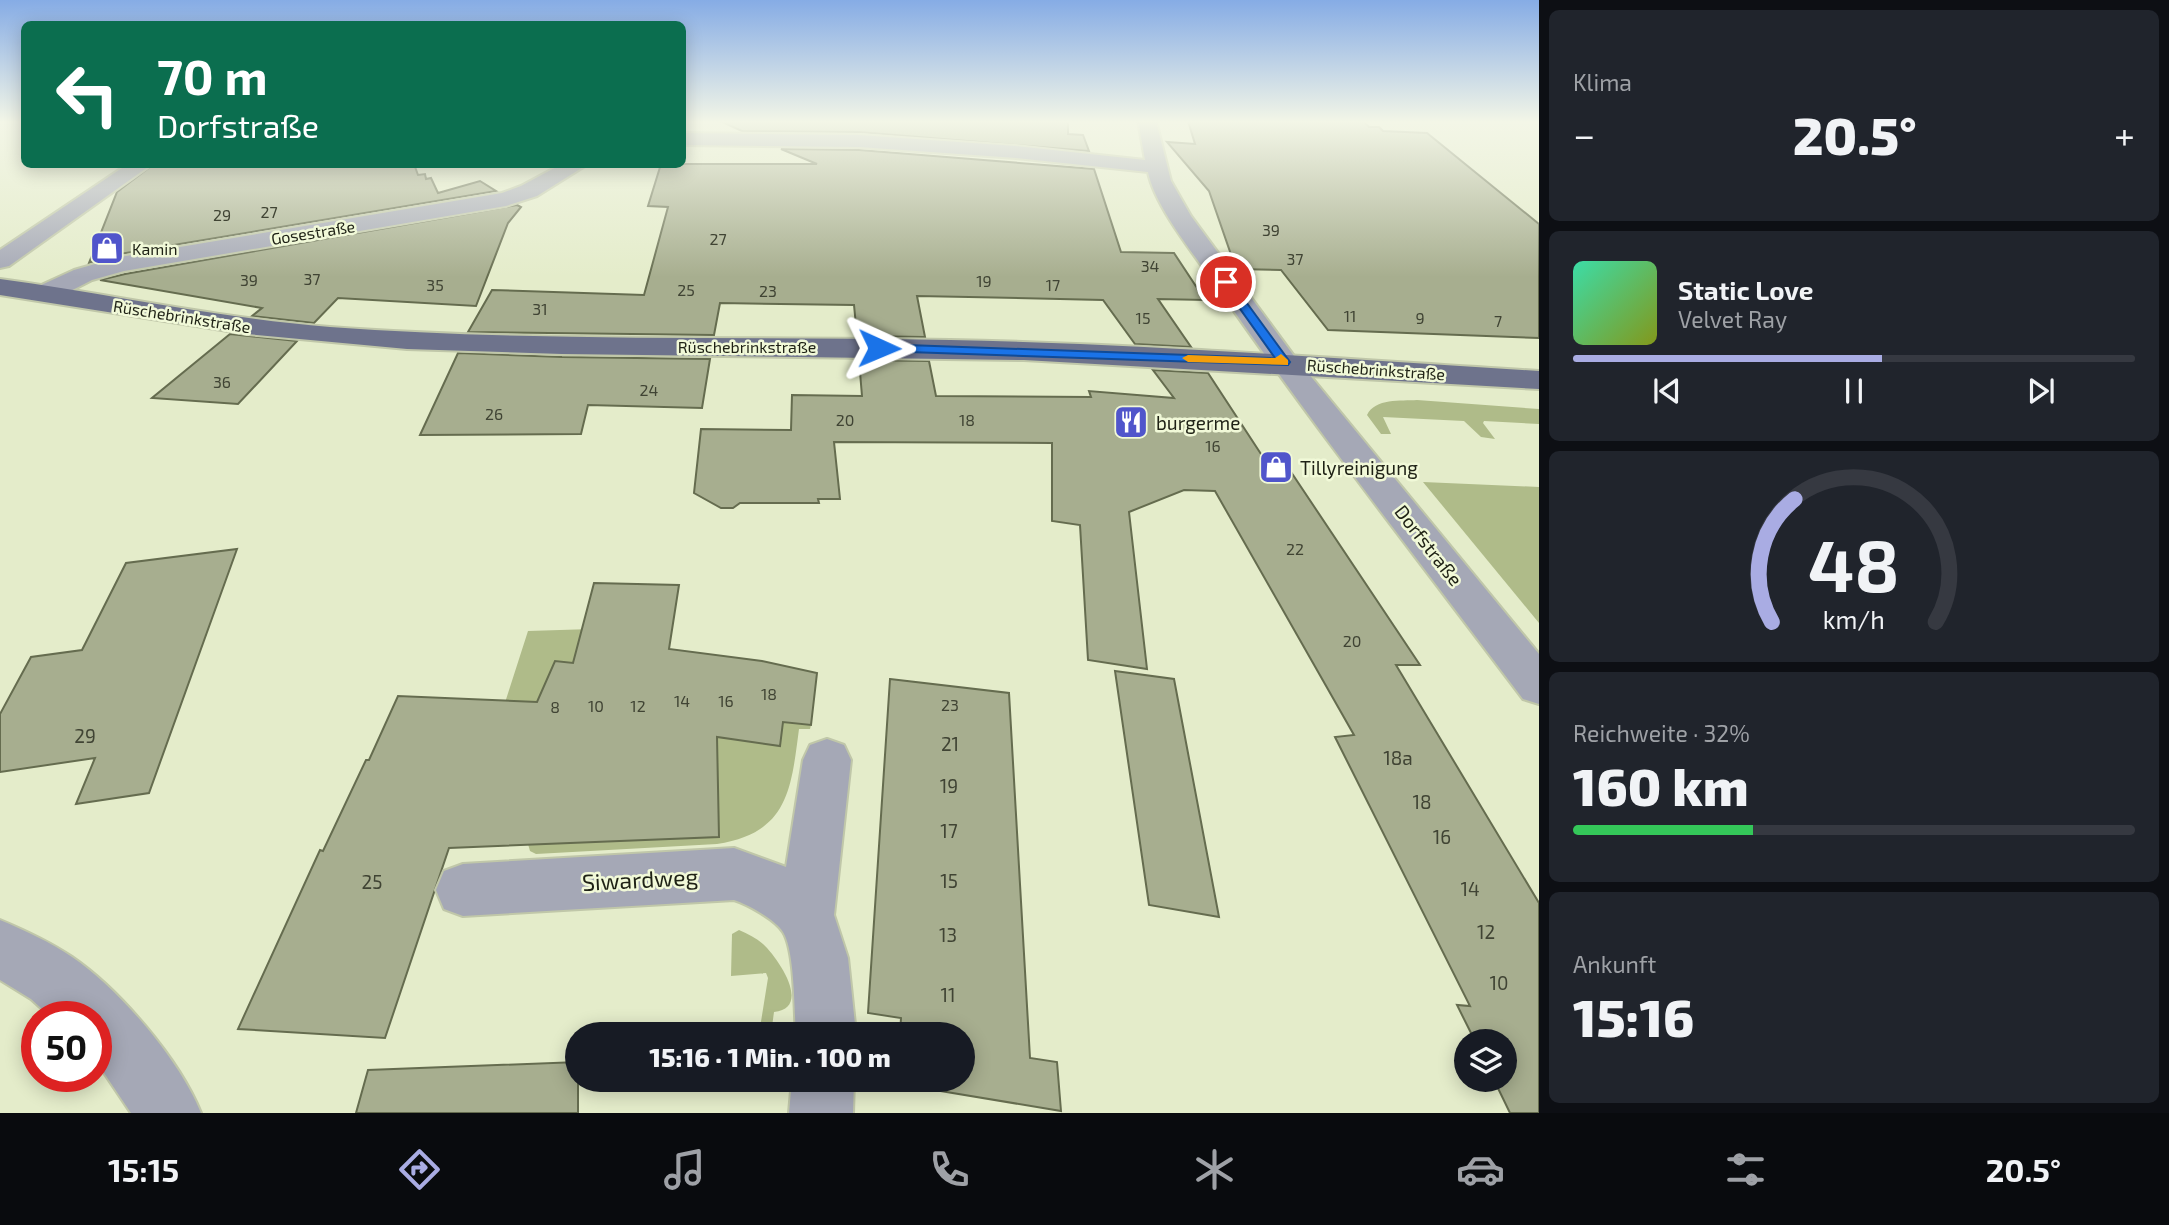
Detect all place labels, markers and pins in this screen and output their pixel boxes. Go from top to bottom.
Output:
shop icon: Kamin [88,229,126,267]
place label: Kamin [132,239,178,258]
pin [1196,252,1256,312]
restaurant icon: burgerme [1112,403,1150,441]
place label: burgerme [1156,411,1240,434]
shop icon: Tillyreinigung [1257,448,1295,486]
place label: Tillyreinigung [1300,456,1418,479]

